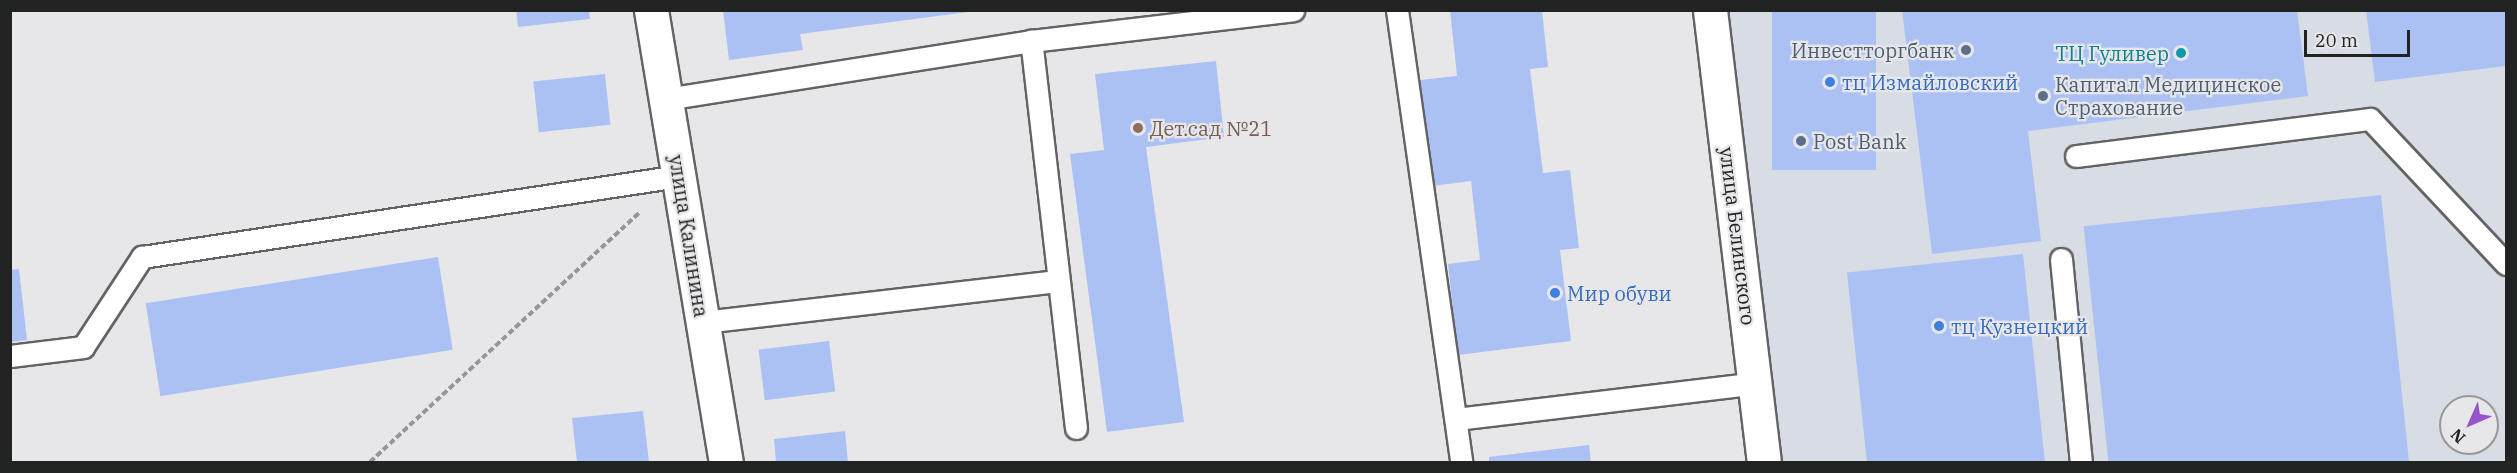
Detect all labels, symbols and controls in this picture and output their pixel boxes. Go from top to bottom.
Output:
scale bar [2307,18,2414,56]
text: 20 m [2315,29,2358,52]
place label: Инвестторгбанк [1791,38,1954,62]
place label: ТЦ Гуливер [2055,41,2169,65]
marker: Инвестторгбанк [1959,43,1973,57]
marker: ТЦ Гуливер [2174,46,2188,60]
place label: тц Измайловский [1842,70,2018,94]
place label: Капитал Медицинское Страхование [2055,72,2281,119]
marker: тц Измайловский [1823,75,1837,89]
marker: Капитал Медицинское Страхование [2036,89,2050,103]
place label: Дет.сад №21 [1150,116,1272,140]
marker: Дет.сад №21 [1131,121,1145,135]
place label: Post Bank [1813,129,1906,153]
marker: Post Bank [1794,134,1808,148]
street label: улица Белинского [1715,145,1761,327]
street label: улица Калинина [664,153,714,319]
place label: Мир обуви [1567,281,1672,305]
marker: Мир обуви [1548,286,1562,300]
place label: тц Кузнецкий [1951,314,2088,338]
marker: тц Кузнецкий [1932,319,1946,333]
north arrow [2439,395,2499,455]
text: N [2446,425,2469,448]

